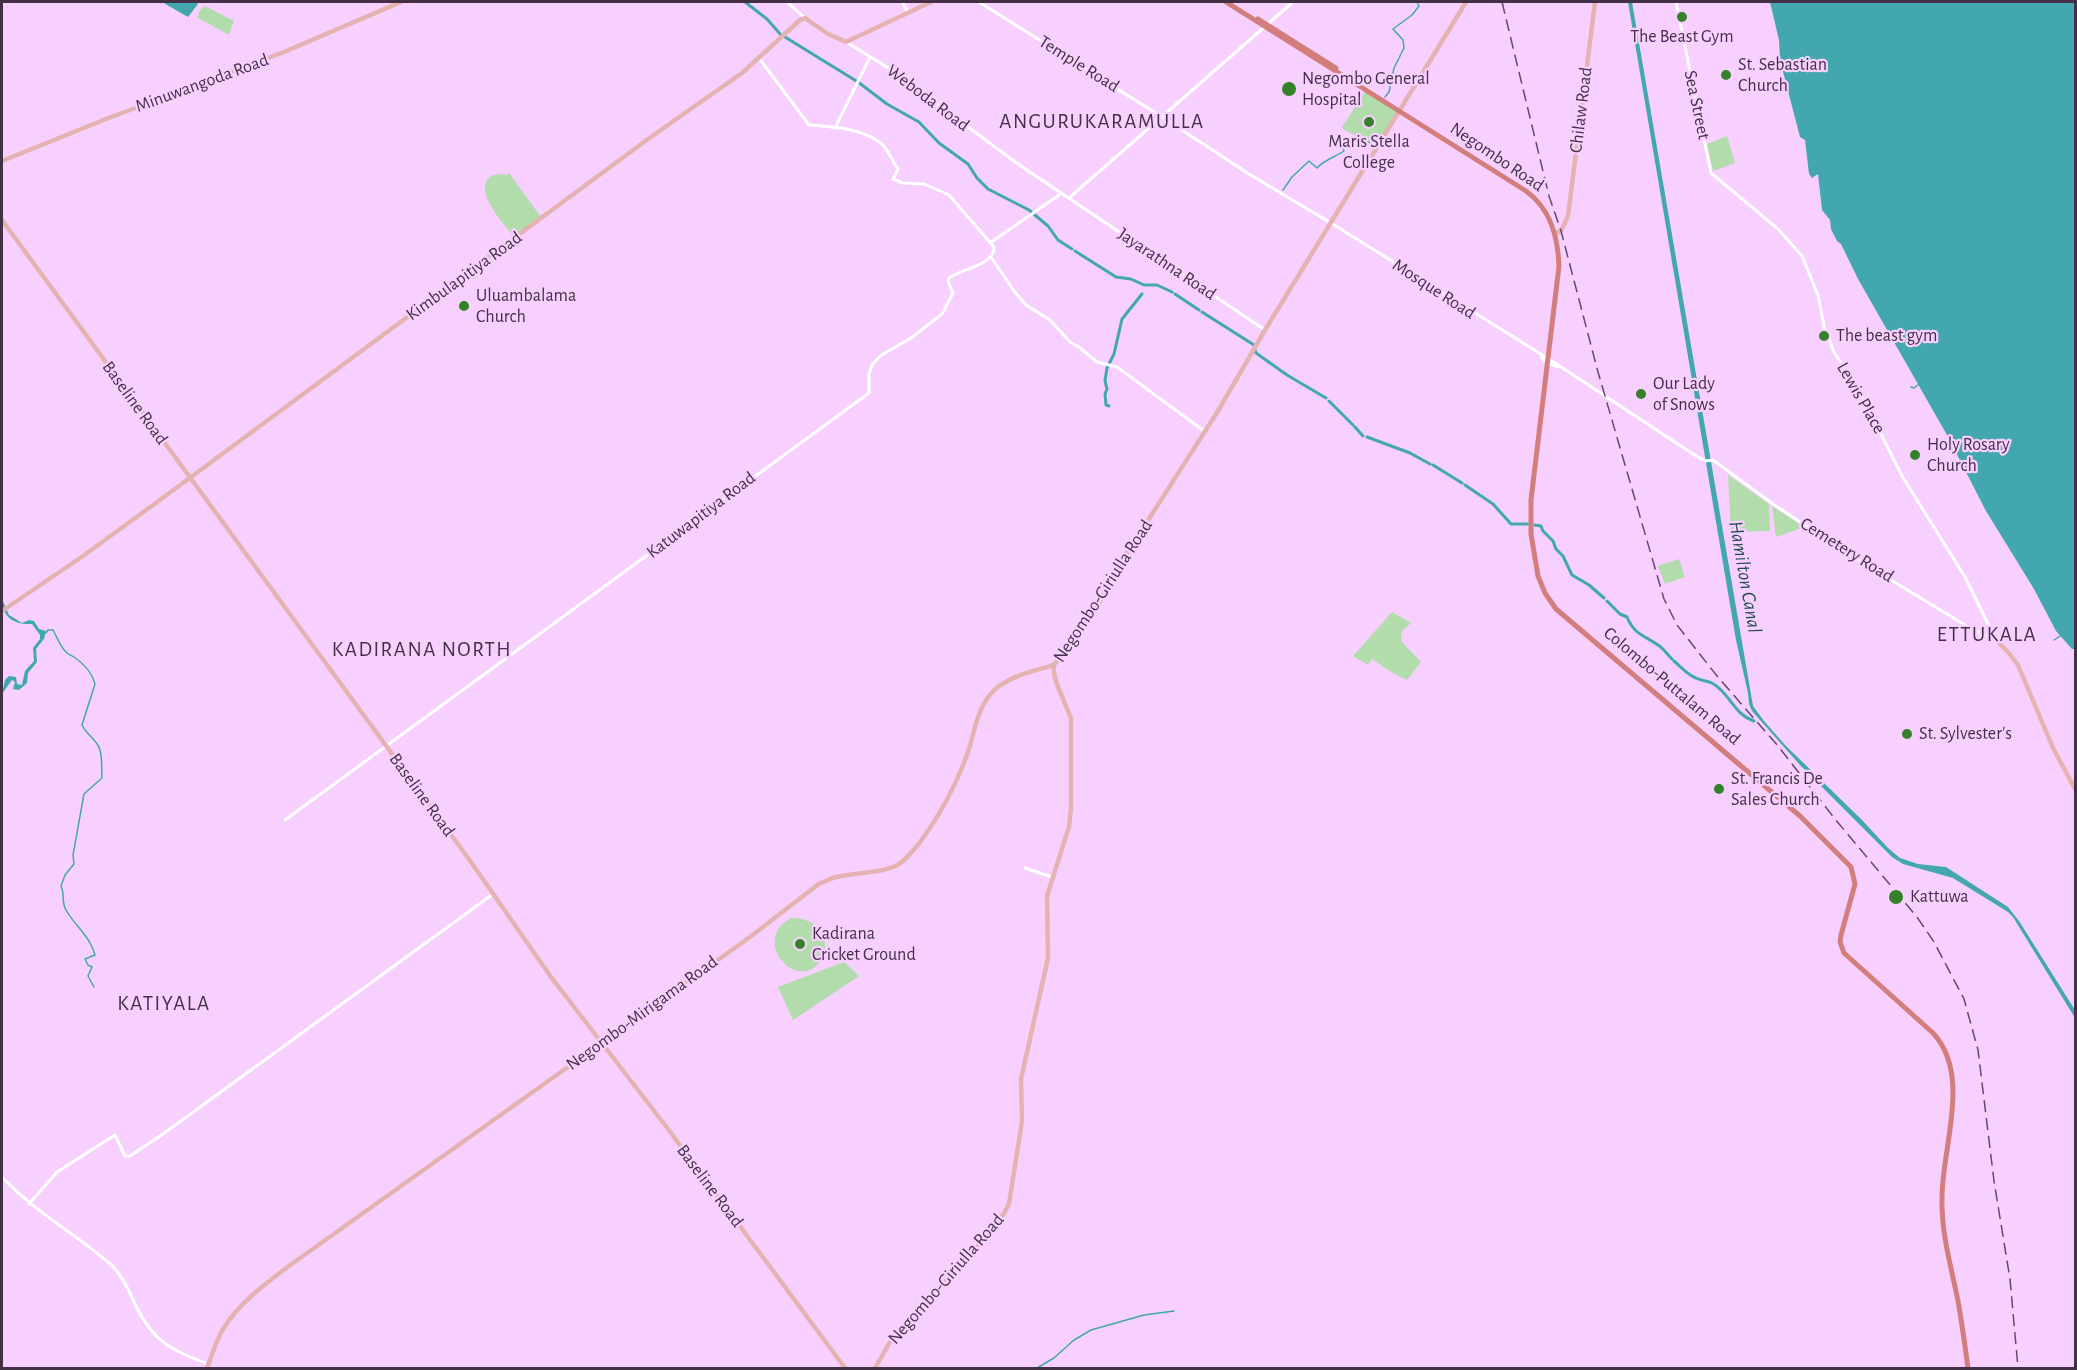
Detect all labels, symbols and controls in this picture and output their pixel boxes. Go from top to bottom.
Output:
marker: The Beast Gym [1675,10,1689,24]
place label: The Beast Gym [1630,26,1734,48]
street label: Temple Road [1035,31,1123,97]
street label: Minuwangoda Road [132,49,272,117]
place label: St. Sebastian Church [1738,54,1827,97]
street label: Weboda Road [882,60,974,136]
street label: Chilaw Road [1565,66,1597,154]
place label: Negombo General Hospital [1302,68,1430,110]
street label: Sea Street [1679,68,1715,142]
marker: St. Sebastian Church [1719,68,1733,82]
marker: Negombo General Hospital [1280,80,1298,98]
district label: ANGURUKARAMULLA [999,109,1205,135]
marker: Maris Stella College [1362,115,1376,129]
street label: Negombo Road [1446,118,1548,196]
place label: Maris Stella College [1328,131,1410,174]
street label: Jayarathna Road [1114,223,1220,305]
street label: Kimbulapitiya Road [402,227,526,325]
street label: Mosque Road [1388,254,1480,324]
place label: Uluambalama Church [476,285,576,328]
marker: Uluambalama Church [457,299,471,313]
place label: The beast gym [1836,325,1937,347]
marker: The beast gym [1817,329,1831,343]
street label: Baseline Road [97,357,173,449]
street label: Lewis Place [1832,358,1890,438]
place label: Our Lady of Snows [1653,373,1715,416]
marker: Our Lady of Snows [1634,387,1648,401]
place label: Holy Rosary Church [1927,434,2010,476]
marker: Holy Rosary Church [1908,448,1922,462]
street label: Katuwapitiya Road [642,467,760,563]
street label: Cemetery Road [1796,513,1898,587]
street label: Negombo-Giriulla Road [1049,516,1157,666]
water label: Hamilton Canal [1723,519,1767,635]
street label: Colombo-Puttalam Road [1599,622,1745,750]
district label: ETTUKALA [1937,622,2037,648]
district label: KADIRANA NORTH [332,637,512,663]
place label: St. Sylvester's [1919,723,2012,745]
marker: St. Sylvester's [1900,727,1914,741]
street label: Baseline Road [384,749,460,841]
place label: St. Francis De Sales Church [1731,768,1823,810]
marker: St. Francis De Sales Church [1712,782,1726,796]
place label: Kattuwa [1910,886,1969,908]
marker: Kattuwa [1887,888,1905,906]
place label: Kadirana Cricket Ground [812,923,916,966]
marker: Kadirana Cricket Ground [793,937,807,951]
street label: Negombo-Mirigama Road [562,951,722,1075]
district label: KATIYALA [117,991,211,1017]
street label: Baseline Road [672,1140,748,1232]
street label: Negombo-Giriulla Road [883,1209,1009,1349]

